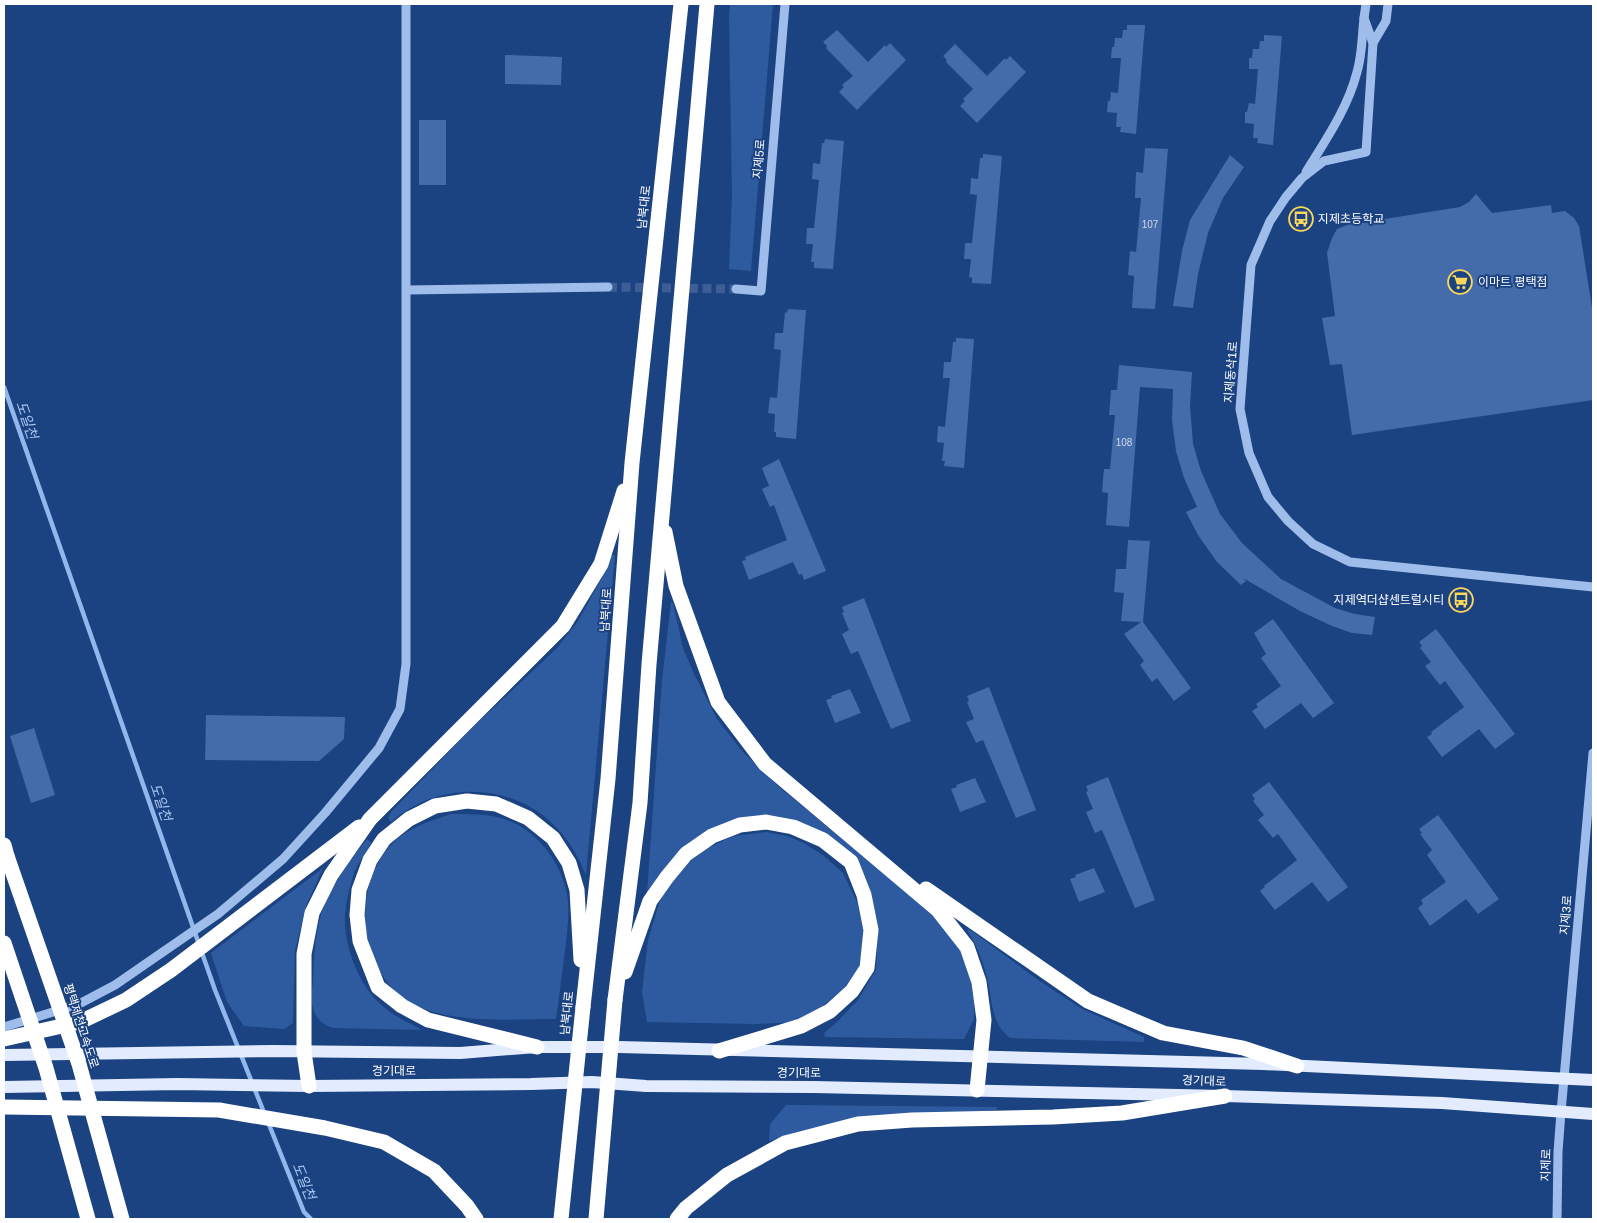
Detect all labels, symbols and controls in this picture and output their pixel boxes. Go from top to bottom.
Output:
street label: 지제5로 [750,139,768,179]
street label: 남북대로 [635,184,653,230]
bus stop icon: 지제초등학교 [1288,206,1314,232]
place label: 지제초등학교 [1318,212,1384,226]
house number: 107 [1142,219,1159,230]
supermarket icon: 이마트 평택점 [1447,269,1473,295]
place label: 이마트 평택점 [1478,275,1548,289]
street label: 지제동삭1로 [1222,341,1240,403]
water label: 도일천 [13,399,41,442]
house number: 108 [1116,437,1133,448]
street label: 남북대로 [597,587,615,633]
bus stop icon: 지제역더샵센트럴시티 [1448,587,1474,613]
place label: 지제역더샵센트럴시티 [1334,593,1444,607]
water label: 도일천 [147,781,175,824]
street label: 지제3로 [1557,895,1575,935]
street label: 평택제천고속도로 [61,982,101,1070]
street label: 남북대로 [558,990,576,1036]
street label: 경기대로 [372,1064,416,1078]
street label: 경기대로 [777,1066,821,1080]
street label: 경기대로 [1182,1073,1226,1089]
street label: 지제로 [1538,1148,1554,1182]
water label: 도일천 [289,1160,319,1203]

